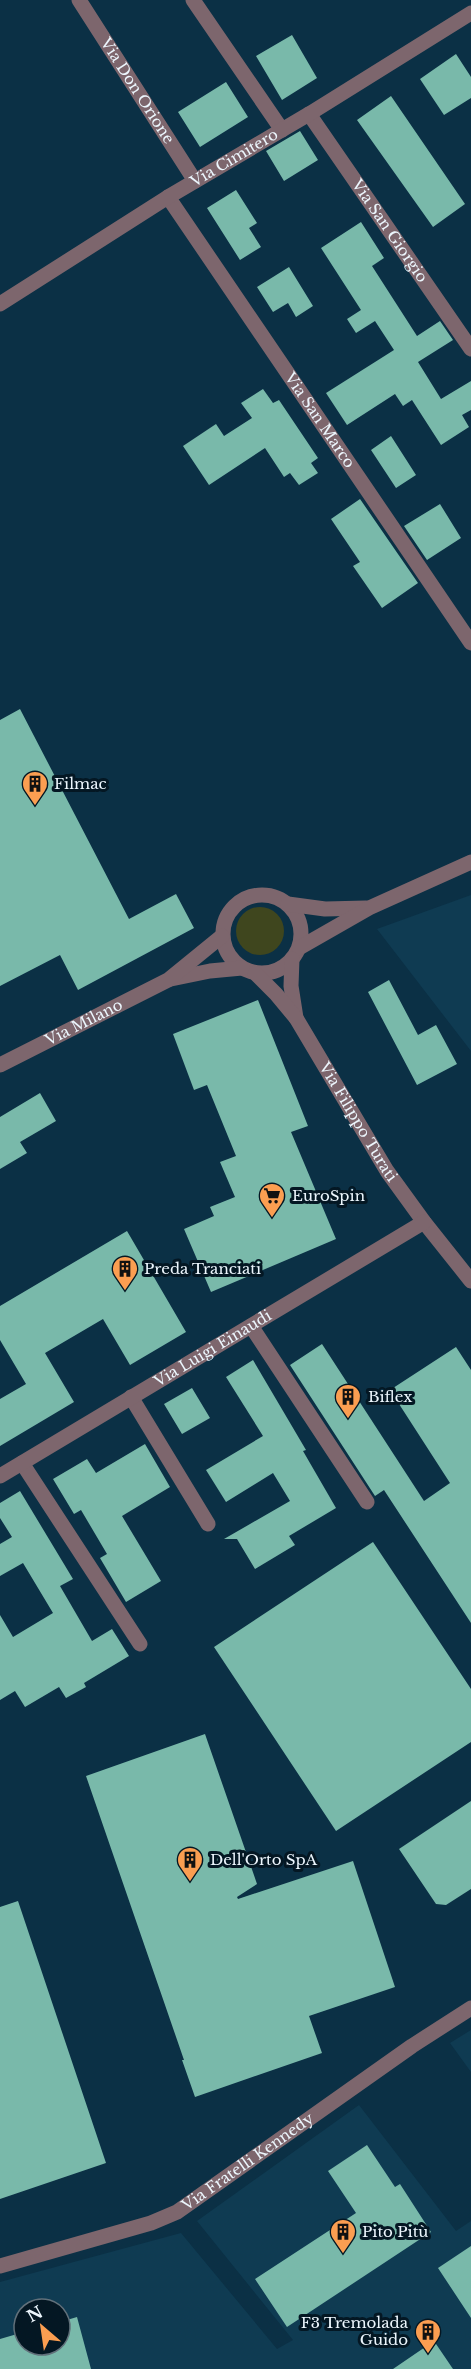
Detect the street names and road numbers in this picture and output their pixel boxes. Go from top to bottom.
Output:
street label: Via Don Orione [96,33,179,147]
street label: Via Cimitero [186,124,281,191]
street label: Via San Giorgio [347,175,432,286]
street label: Via San Marco [280,368,359,472]
street label: Via Milano [41,995,126,1050]
street label: Via Filippo Turati [315,1058,402,1185]
street label: Via Luigi Einaudi [149,1306,275,1391]
street label: Via Fratelli Kennedy [177,2108,318,2215]

